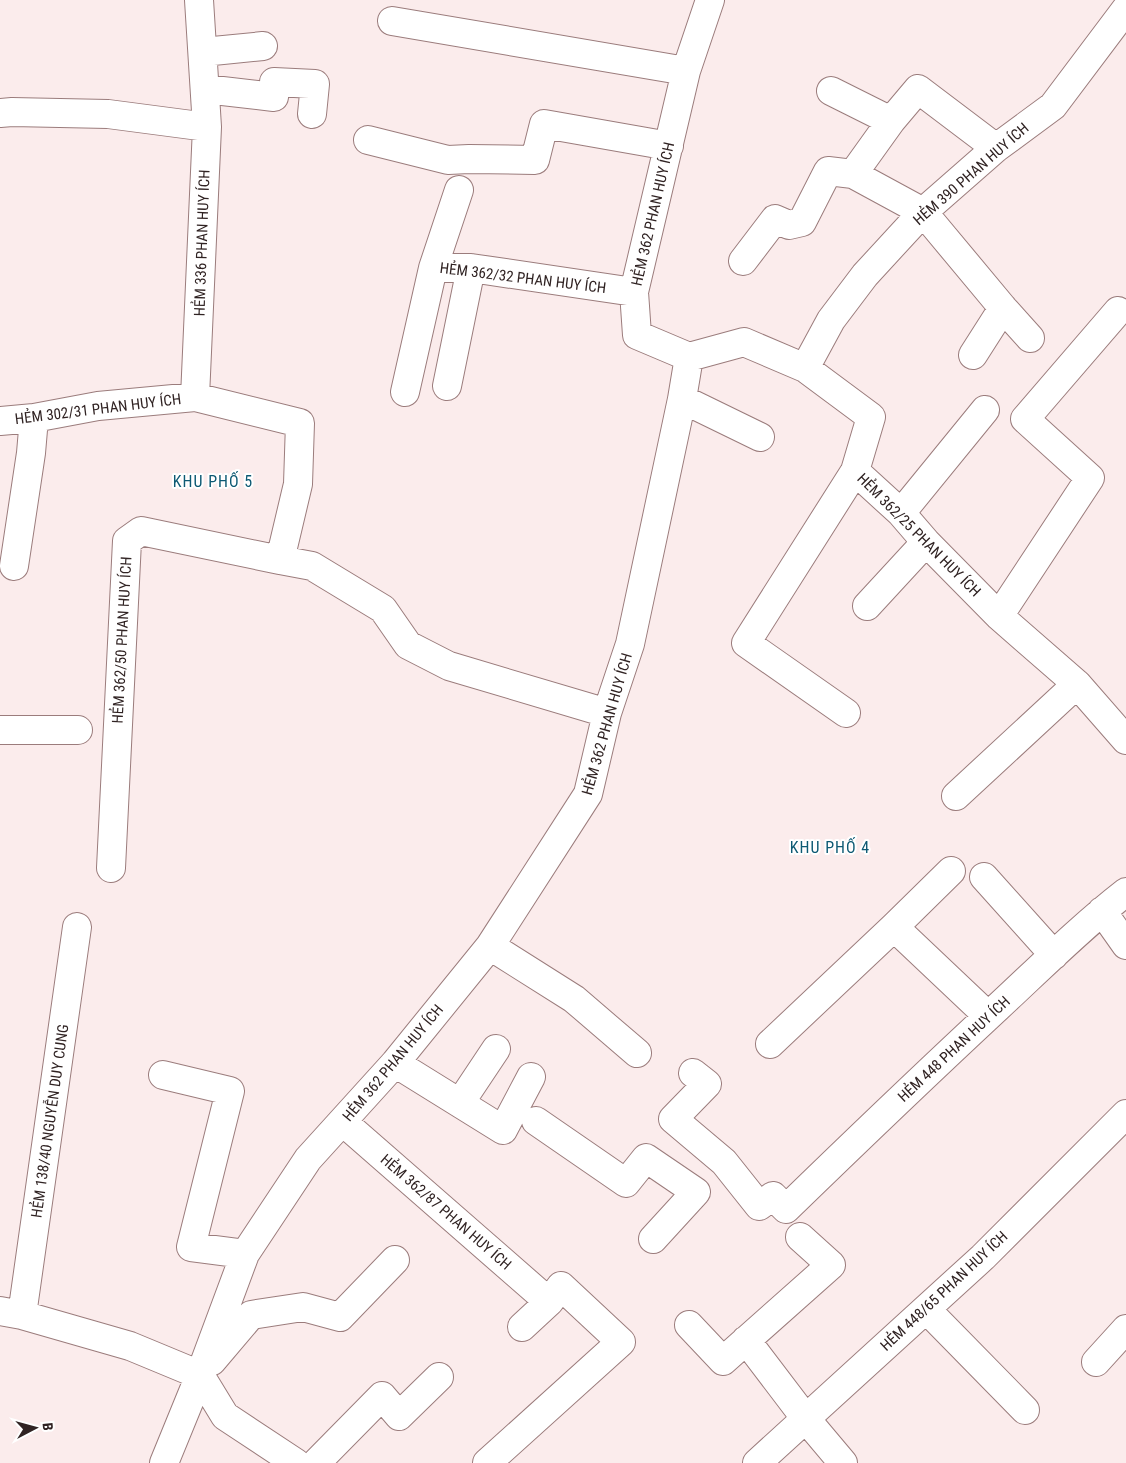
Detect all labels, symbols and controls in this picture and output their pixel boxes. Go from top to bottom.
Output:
street label: HẺM 390 PHAN HUY ÍCH [909,118,1032,229]
street label: HẺM 362 PHAN HUY ÍCH [627,140,678,288]
street label: HẺM 336 PHAN HUY ÍCH [189,169,214,317]
street label: HẺM 362/32 PHAN HUY ÍCH [439,258,607,297]
street label: HẺM 302/31 PHAN HUY ÍCH [14,389,182,428]
street label: HẺM 362/25 PHAN HUY ÍCH [853,469,985,601]
district label: KHU PHỐ 5 [173,470,253,491]
street label: HẺM 362/50 PHAN HUY ÍCH [108,556,135,724]
street label: HẺM 362 PHAN HUY ÍCH [577,651,636,797]
district label: KHU PHỐ 4 [790,836,870,857]
street label: HẺM 448 PHAN HUY ÍCH [893,992,1014,1106]
street label: HẺM 362 PHAN HUY ÍCH [338,1000,447,1125]
street label: HẺM 138/40 NGUYỄN DUY CUNG [26,1023,73,1219]
street label: HẺM 362/87 PHAN HUY ÍCH [377,1150,516,1274]
street label: HẺM 448/65 PHAN HUY ÍCH [876,1227,1011,1355]
north arrow [10,1403,60,1453]
text: B [40,1422,56,1432]

